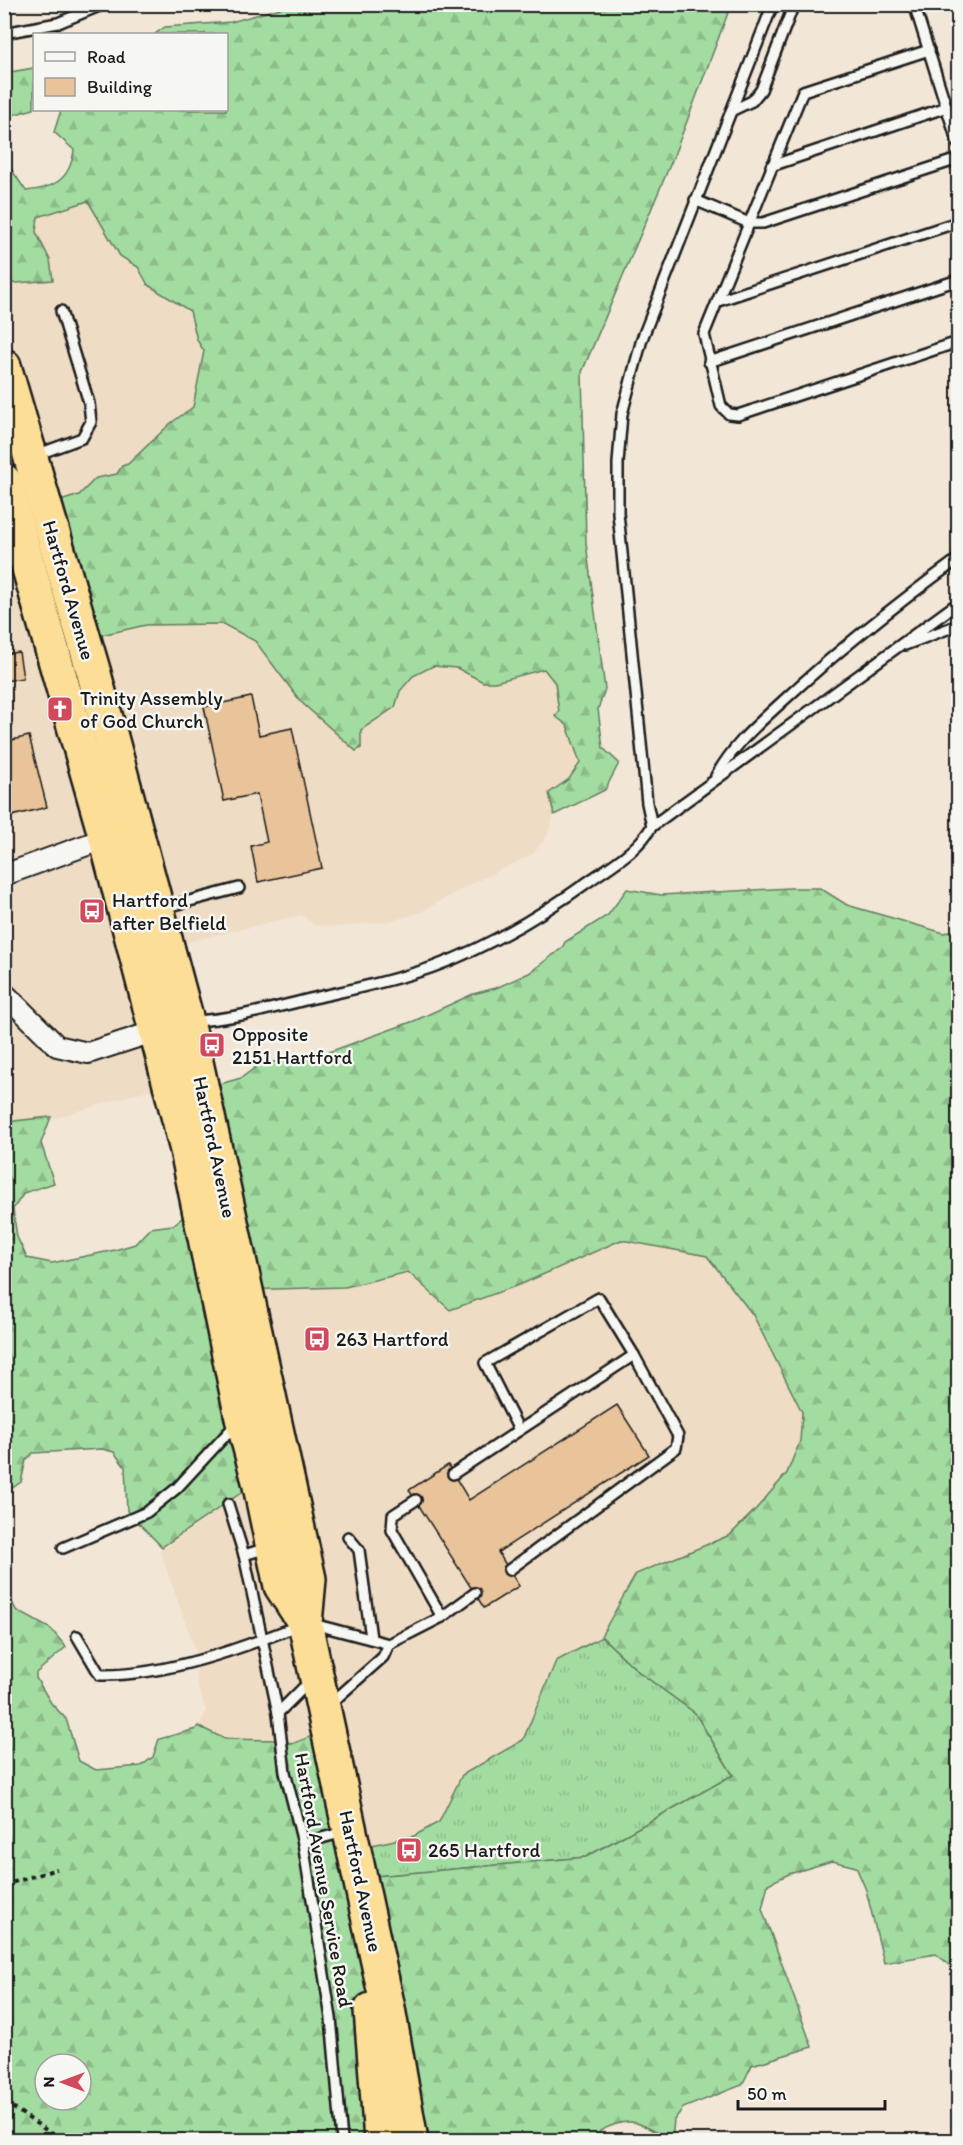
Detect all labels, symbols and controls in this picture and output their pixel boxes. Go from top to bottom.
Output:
legend [33,33,228,111]
text: Road [87,46,126,68]
text: Building [87,76,153,98]
street label: Hartford Avenue [38,517,100,663]
place label: Trinity Assembly of God Church [80,686,223,733]
church icon: Trinity Assembly of God Church [45,694,75,724]
place label: Hartford after Belfield [112,888,226,935]
bus stop icon: Hartford after Belfield [77,896,107,926]
place label: Opposite 2151 Hartford [232,1022,352,1069]
bus stop icon: Opposite 2151 Hartford [197,1030,227,1060]
street label: Hartford Avenue [188,1074,242,1220]
bus stop icon: 263 Hartford [302,1324,332,1354]
place label: 263 Hartford [336,1327,449,1351]
street label: Hartford Avenue Service Road [290,1751,358,2009]
street label: Hartford Avenue [334,1808,388,1954]
bus stop icon: 265 Hartford [394,1835,424,1865]
place label: 265 Hartford [428,1838,540,1862]
north arrow [33,2052,93,2112]
scale bar [738,2073,885,2111]
text: N [39,2077,58,2087]
text: 50 m [747,2083,787,2105]

